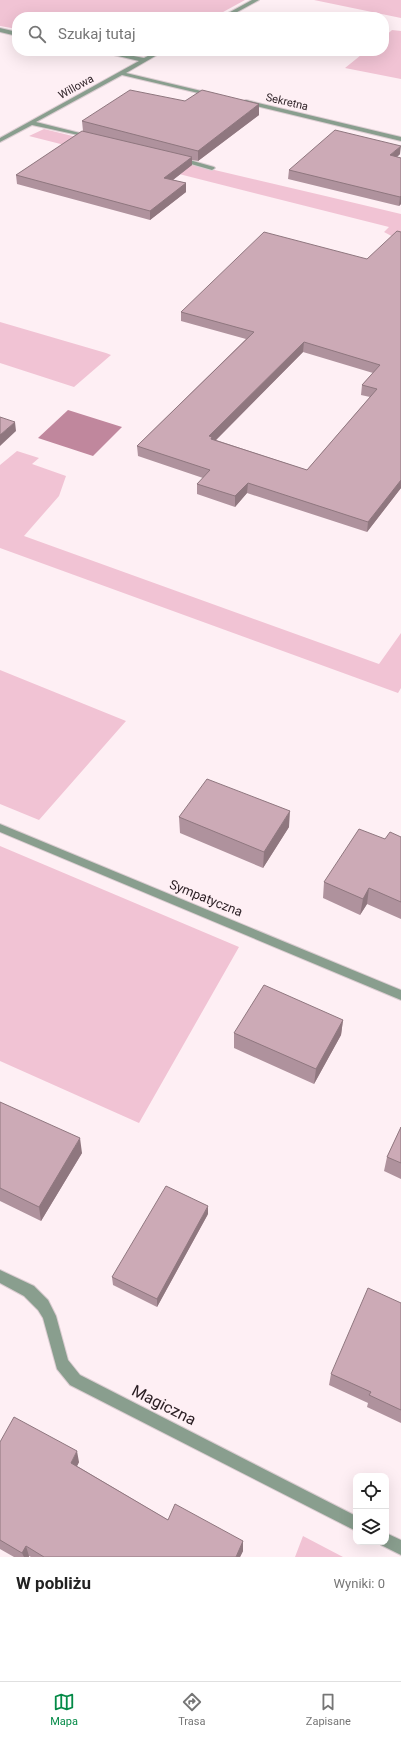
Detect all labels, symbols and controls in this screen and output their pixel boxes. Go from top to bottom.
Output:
search box [12,12,389,56]
icon: search [26,23,48,45]
text: Szukaj tutaj [58,25,136,43]
street label: Willowa [56,72,96,102]
street label: Sekretna [265,91,309,113]
street label: Sympatyczna [167,877,245,919]
street label: Magiczna [129,1381,199,1429]
map controls [353,1473,389,1545]
button: locate [353,1473,389,1509]
button: layers [353,1509,389,1545]
text: W pobliżu [16,1573,91,1593]
text: Wyniki: 0 [334,1576,385,1591]
tab: Mapa [50,1691,78,1728]
tab: Trasa [178,1691,206,1728]
tab: Zapisane [306,1691,351,1728]

